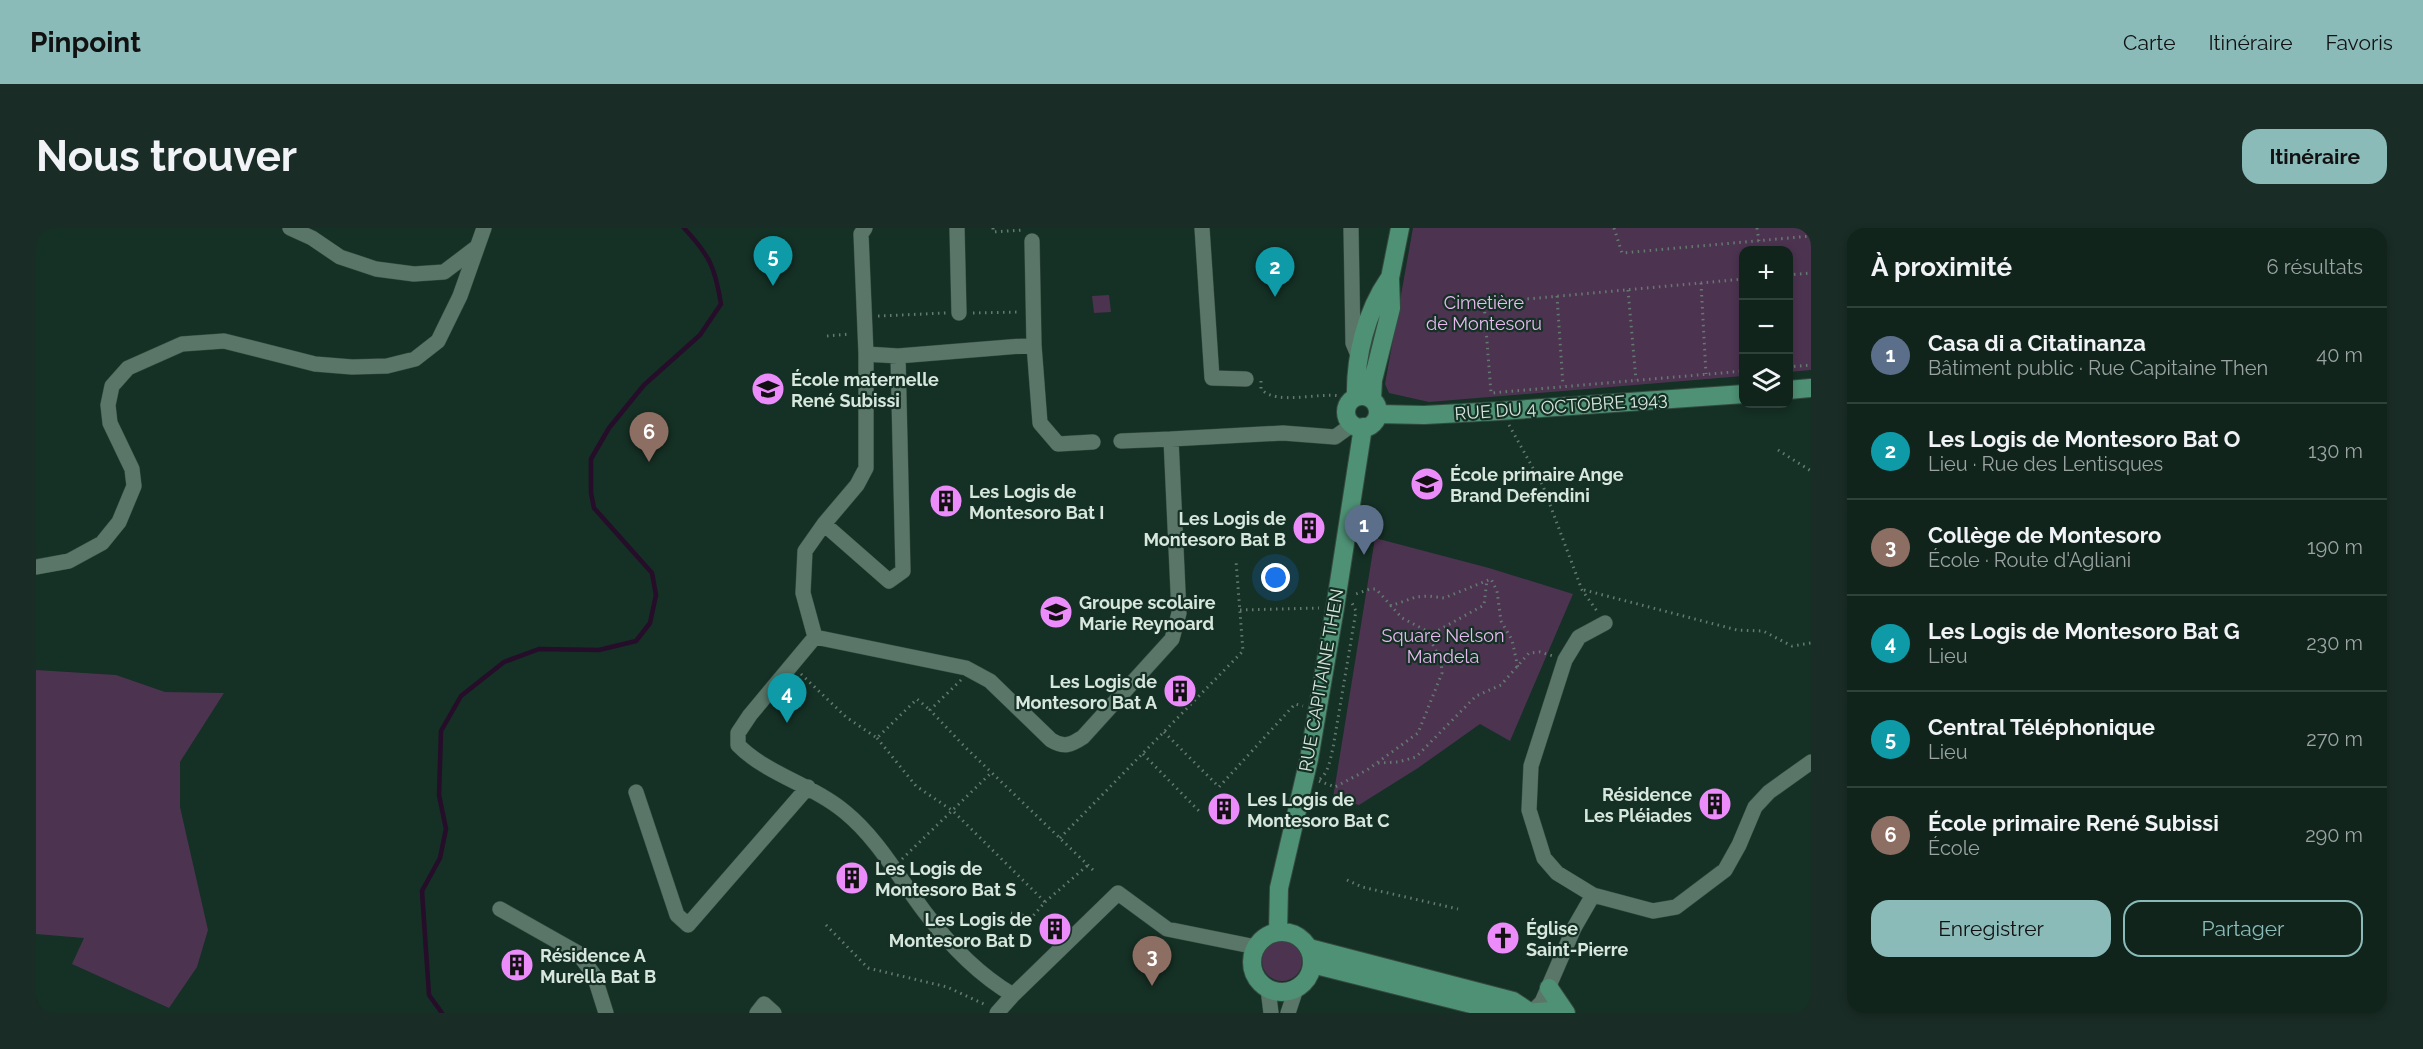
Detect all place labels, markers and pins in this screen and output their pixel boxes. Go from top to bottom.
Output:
pin: 5 [754,236,792,286]
pin: 2 [1256,248,1294,297]
place label: École maternelle René Subissi [791,369,939,411]
school or university icon: École maternelle René Subissi [750,371,786,407]
pin: 6 [630,412,668,462]
place label: École primaire Ange Brand Defendini [1450,464,1624,506]
school or university icon: École primaire Ange Brand Defendini [1409,466,1445,502]
place label: Les Logis de Montesoro Bat I [969,481,1104,523]
building icon: Les Logis de Montesoro Bat I [928,483,964,519]
pin: 1 [1344,506,1384,555]
place label: Les Logis de Montesoro Bat B [1143,508,1286,550]
building icon: Les Logis de Montesoro Bat B [1291,510,1327,546]
place label: Groupe scolaire Marie Reynoard [1079,592,1216,634]
school or university icon: Groupe scolaire Marie Reynoard [1038,594,1074,630]
place label: Les Logis de Montesoro Bat A [1015,671,1158,713]
building icon: Les Logis de Montesoro Bat A [1162,673,1198,709]
pin: 4 [768,674,807,723]
place label: Résidence Les Pléiades [1584,784,1692,826]
building icon: Résidence Les Pléiades [1697,786,1733,822]
place label: Les Logis de Montesoro Bat C [1247,789,1390,831]
building icon: Les Logis de Montesoro Bat C [1206,791,1242,827]
place label: Les Logis de Montesoro Bat S [875,858,1016,900]
building icon: Les Logis de Montesoro Bat S [834,860,870,896]
place label: Les Logis de Montesoro Bat D [889,909,1032,951]
building icon: Les Logis de Montesoro Bat D [1037,911,1073,947]
place label: Église Saint-Pierre [1526,918,1629,960]
church icon: Église Saint-Pierre [1485,920,1521,956]
pin: 3 [1132,936,1172,986]
place label: Résidence A Murella Bat B [540,945,656,987]
building icon: Résidence A Murella Bat B [499,947,535,983]

